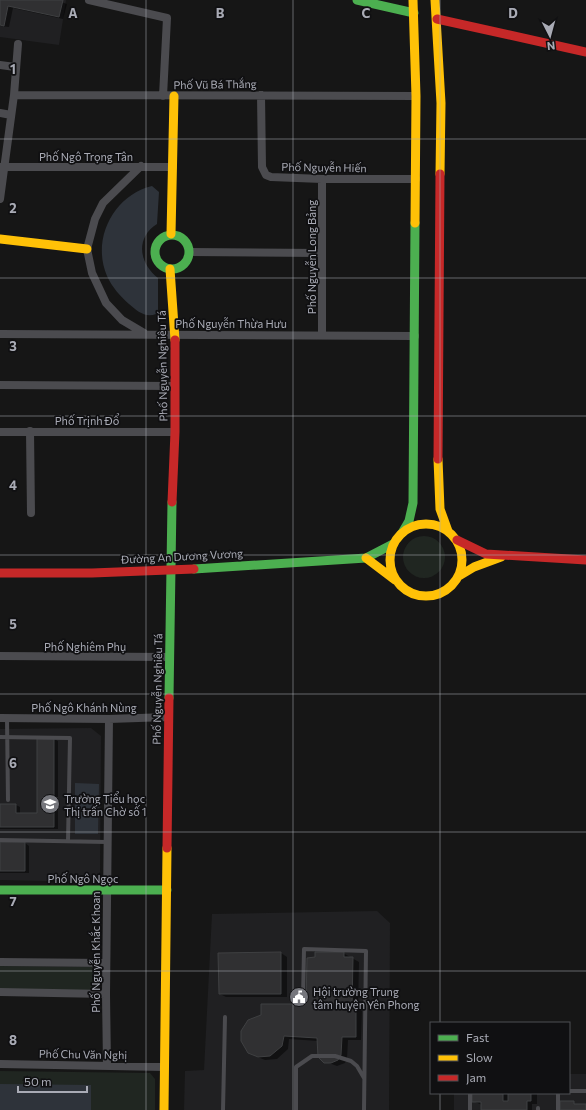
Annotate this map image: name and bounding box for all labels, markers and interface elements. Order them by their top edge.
text: A [68,5,78,21]
text: B [216,5,225,21]
text: C [362,5,371,21]
text: D [508,5,518,21]
north arrow [530,16,570,56]
text: N [546,40,556,53]
text: 1 [10,61,16,77]
street label: Phố Vũ Bá Thắng [173,76,257,91]
street label: Phố Ngô Trọng Tân [39,150,133,163]
street label: Phố Nguyễn Hiến [281,159,367,174]
text: 2 [9,200,17,216]
street label: Phố Nguyễn Long Bảng [304,200,318,314]
street label: Phố Nguyễn Nghiêu Tá [154,310,169,422]
street label: Phố Nguyễn Thừa Hưu [175,316,287,330]
text: 3 [9,338,17,354]
street label: Phố Trịnh Đổ [55,413,120,427]
text: 4 [9,477,17,493]
street label: Đường An Dương Vương [120,546,243,566]
text: 5 [9,616,17,632]
street label: Phố Nguyễn Nghiêu Tá [149,633,164,745]
street label: Phố Nghiêm Phụ [44,640,126,653]
street label: Phố Ngô Khánh Nùng [31,701,137,714]
text: 6 [9,755,17,771]
place label: Trường Tiểu học Thị trấn Chờ số 1 [64,791,147,818]
school or university icon: Trường Tiểu học Thị trấn Chờ số 1 [39,793,61,815]
street label: Phố Ngô Ngọc [48,872,118,885]
street label: Phố Nguyễn Khắc Khoan [88,891,102,1013]
text: 7 [9,893,17,909]
place label: Hội trường Trung tâm huyện Yên Phong [313,985,420,1011]
public building icon: Hội trường Trung tâm huyện Yên Phong [288,986,310,1008]
legend [430,1022,570,1094]
text: Fast [466,1030,489,1044]
text: 8 [9,1032,17,1048]
street label: Phố Chu Văn Nghị [39,1047,127,1061]
text: Slow [466,1050,493,1064]
scale bar [18,1068,87,1094]
text: Jam [466,1070,486,1085]
text: 50 m [24,1074,52,1088]

